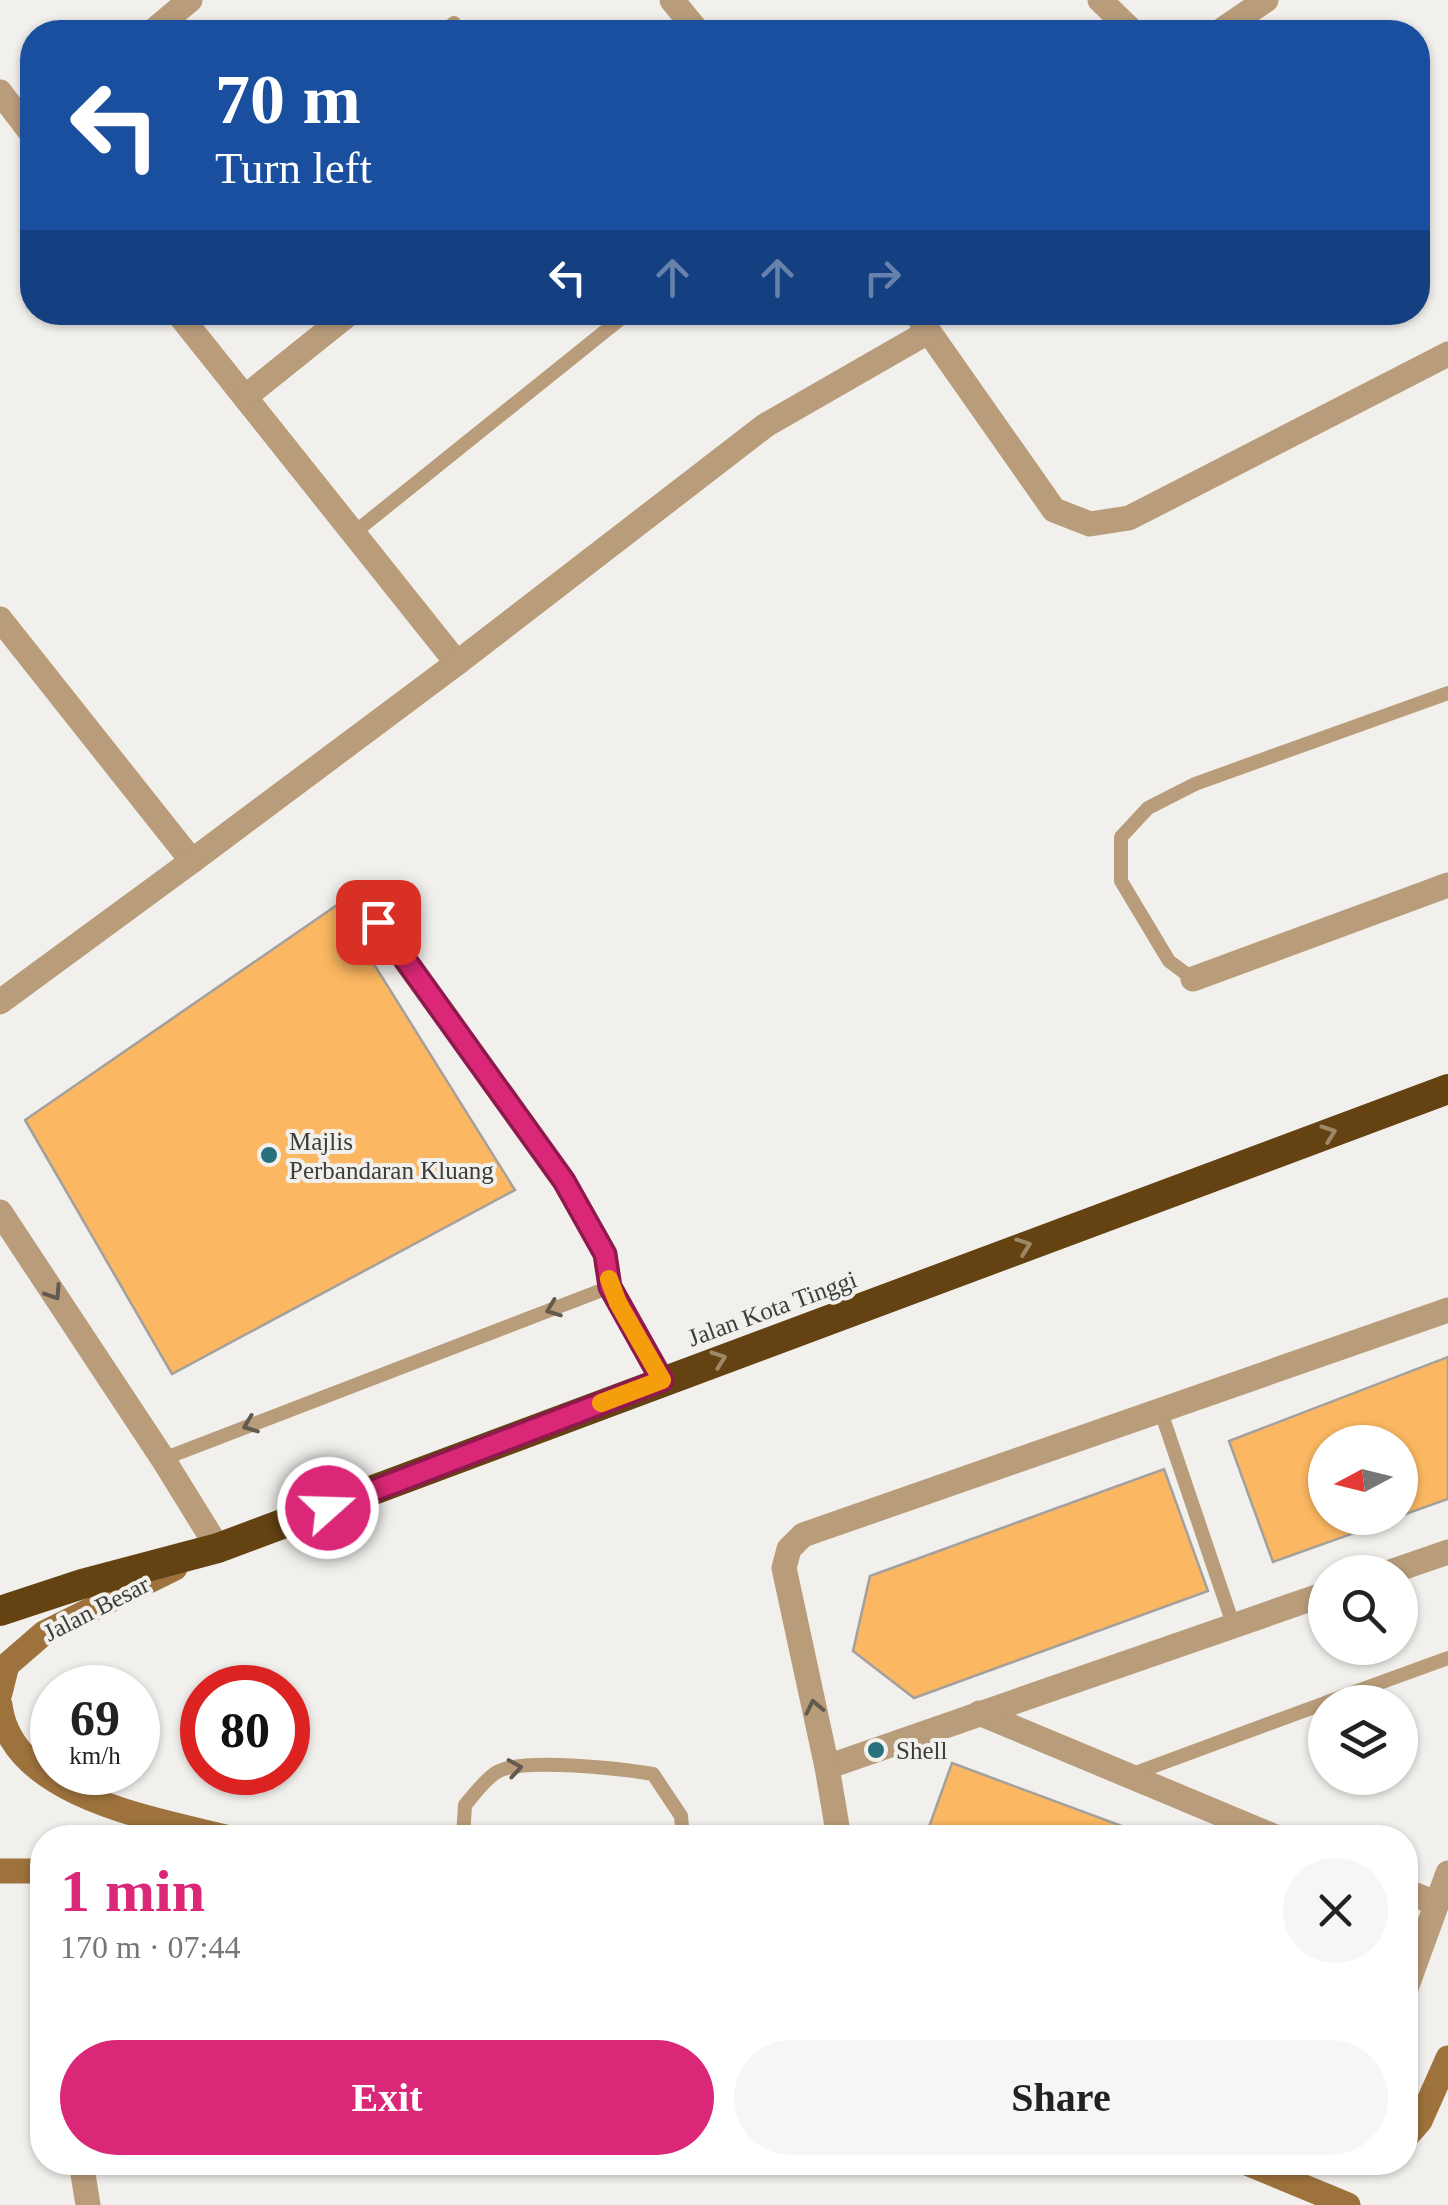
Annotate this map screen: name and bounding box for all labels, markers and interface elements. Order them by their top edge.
icon: left [50,60,180,190]
text: 70 m [215,61,361,138]
text: Turn left [215,143,372,193]
icon: left [540,250,595,305]
icon: ahead [645,250,700,305]
icon: ahead [750,250,805,305]
icon: right [855,250,910,305]
pin [336,880,421,965]
icon: arrive [351,895,406,950]
one-way arrow [1319,1124,1336,1145]
place label: Majlis Perbandaran Kluang [289,1128,494,1184]
marker: Majlis Perbandaran Kluang [258,1144,280,1166]
one-way arrow [1014,1238,1032,1258]
street label: Jalan Kota Tinggi [684,1265,860,1352]
one-way arrow [41,1283,60,1301]
one-way arrow [545,1297,563,1317]
one-way arrow [710,1350,727,1371]
one-way arrow [242,1414,259,1434]
north arrow [1308,1425,1418,1535]
map controls [1308,1425,1418,1795]
position arrow [276,1456,380,1560]
button: search [1308,1555,1418,1665]
street label: Jalan Besar [39,1570,154,1646]
speed limit sign: 80 [180,1665,310,1795]
button: layers [1308,1685,1418,1795]
text: 69 [70,1690,120,1746]
one-way arrow [805,1699,826,1716]
place label: Shell [896,1737,947,1764]
marker: Shell [865,1739,887,1761]
text: km/h [69,1742,121,1769]
one-way arrow [507,1759,523,1780]
text: 1 min [60,1858,205,1924]
button: close [1283,1858,1388,1963]
text: 170 m · 07:44 [60,1929,240,1965]
button: Exit [60,2040,714,2155]
button: Share [734,2040,1388,2155]

